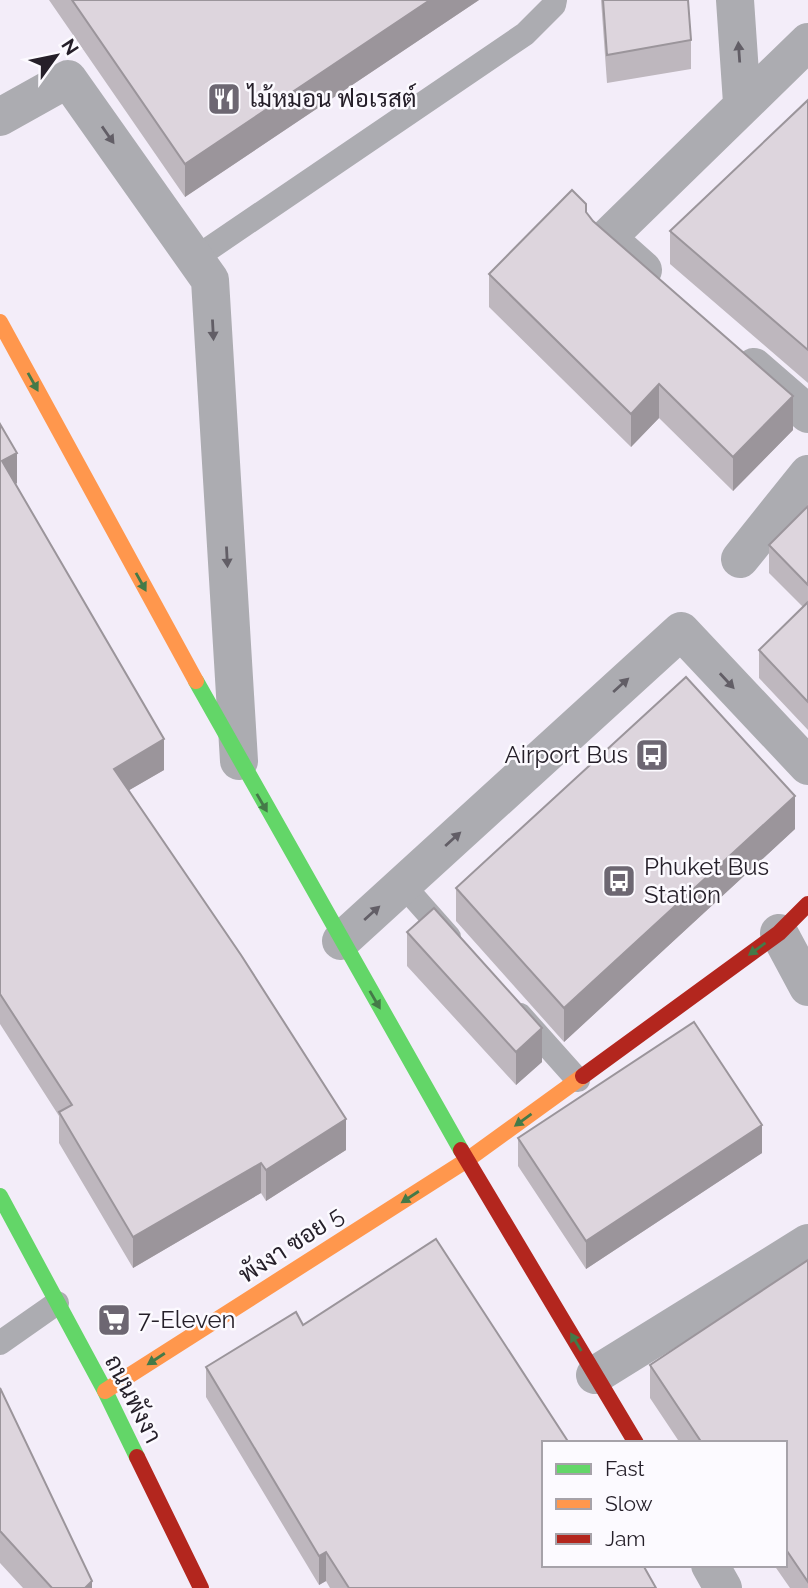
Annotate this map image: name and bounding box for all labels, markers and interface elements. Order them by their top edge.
north arrow [21,21,91,91]
text: N [57,35,83,59]
one-way arrow [733,40,744,62]
restaurant icon: ไม้หมอน ฟอเรสต์ [205,80,243,118]
place label: ไม้หมอน ฟอเรสต์ [246,83,417,113]
one-way arrow [101,126,115,144]
one-way arrow [208,319,219,341]
one-way arrow [27,372,38,392]
one-way arrow [221,546,232,568]
one-way arrow [135,572,147,592]
one-way arrow [719,672,735,689]
one-way arrow [612,678,629,694]
bus stop icon: Airport Bus [633,736,671,774]
place label: Airport Bus [505,740,628,769]
one-way arrow [256,793,269,812]
one-way arrow [444,831,462,847]
place label: Phuket Bus Station [644,852,769,909]
bus stop icon: Phuket Bus Station [600,862,638,900]
one-way arrow [363,905,381,921]
one-way arrow [748,942,766,956]
one-way arrow [369,991,381,1010]
one-way arrow [514,1113,532,1127]
one-way arrow [400,1191,419,1204]
street label: พังงา ซอย 5 [233,1200,348,1289]
supermarket icon: 7-Eleven [95,1301,133,1339]
place label: 7-Eleven [138,1305,236,1334]
one-way arrow [569,1333,582,1352]
street label: ถนนพังงา [99,1350,168,1448]
one-way arrow [146,1352,166,1365]
legend [542,1441,787,1567]
text: Fast [605,1456,645,1481]
text: Slow [605,1491,653,1516]
text: Jam [605,1526,646,1551]

